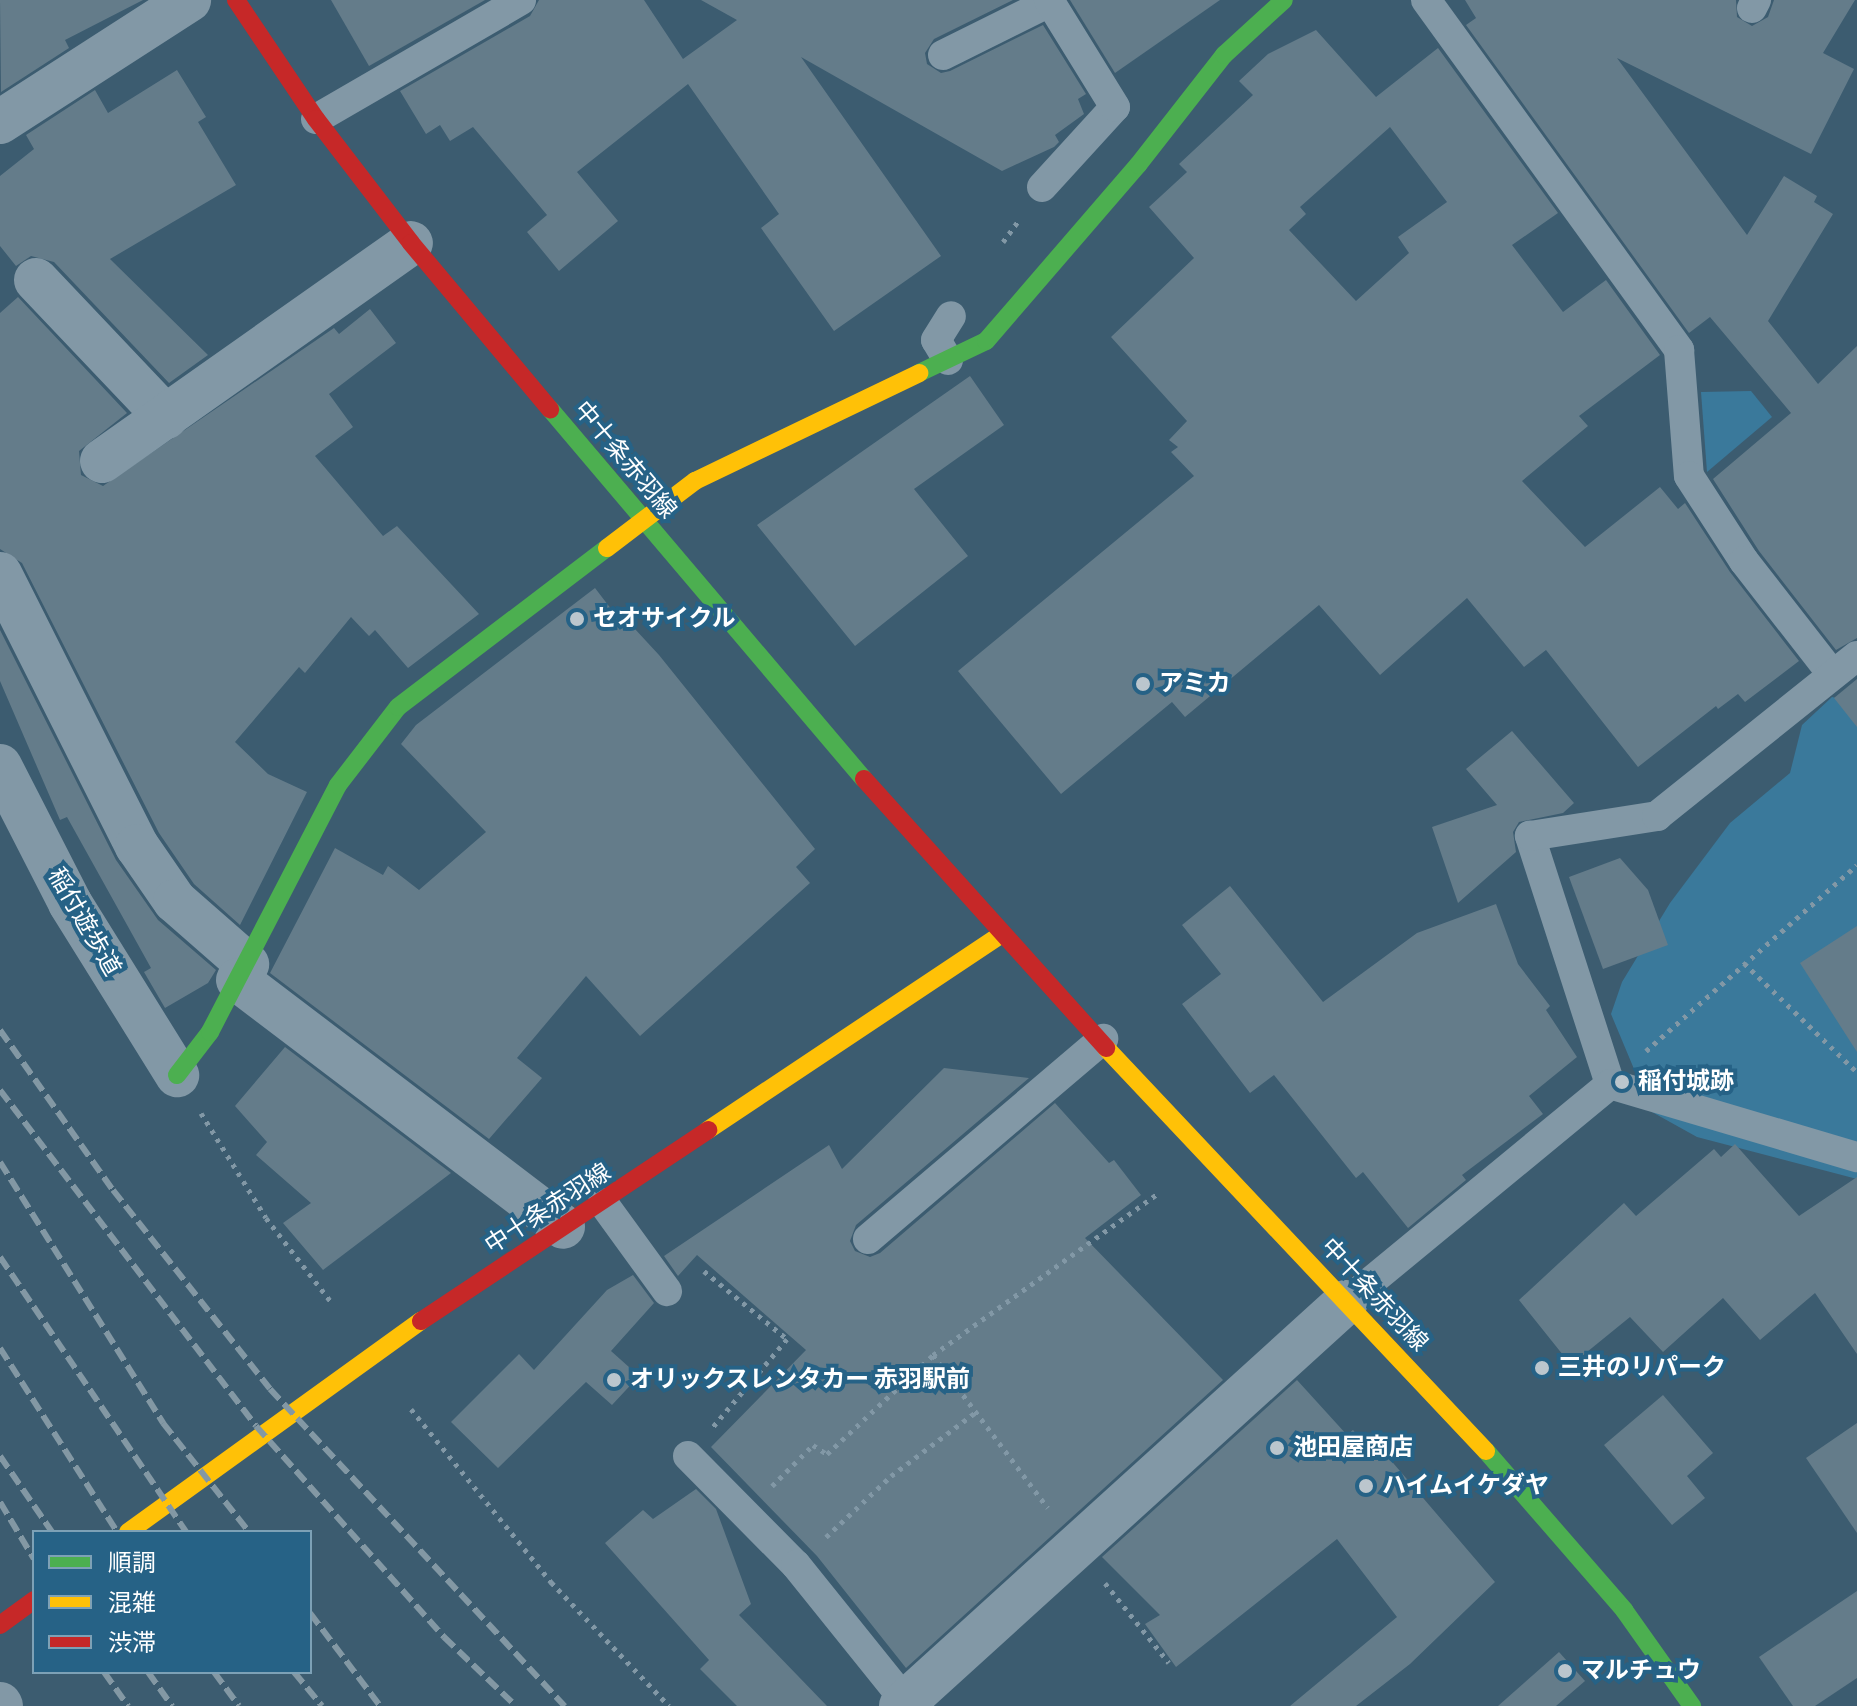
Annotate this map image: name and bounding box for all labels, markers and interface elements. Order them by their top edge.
street label: 中十条赤羽線 [568,396,682,524]
place label: セオサイクル [593,605,737,633]
marker: セオサイクル [568,610,586,628]
place label: アミカ [1159,670,1231,698]
marker: アミカ [1134,675,1152,693]
street label: 稲付遊歩道 [42,863,126,981]
place label: 稲付城跡 [1638,1068,1734,1096]
marker: 稲付城跡 [1613,1073,1631,1091]
street label: 中十条赤羽線 [480,1158,616,1260]
street label: 中十条赤羽線 [1314,1233,1434,1357]
place label: 三井のリパーク [1558,1354,1726,1382]
marker: 三井のリパーク [1533,1359,1551,1377]
place label: オリックスレンタカー 赤羽駅前 [630,1366,971,1394]
marker: オリックスレンタカー 赤羽駅前 [605,1371,623,1389]
place label: 池田屋商店 [1293,1434,1413,1462]
marker: 池田屋商店 [1268,1439,1286,1457]
place label: ハイムイケダヤ [1382,1472,1550,1500]
marker: ハイムイケダヤ [1357,1477,1375,1495]
legend [32,1530,312,1674]
text: 順調 [108,1546,156,1581]
text: 混雑 [108,1586,156,1621]
text: 渋滞 [108,1626,156,1661]
place label: マルチュウ [1581,1657,1701,1685]
marker: マルチュウ [1556,1662,1574,1680]

